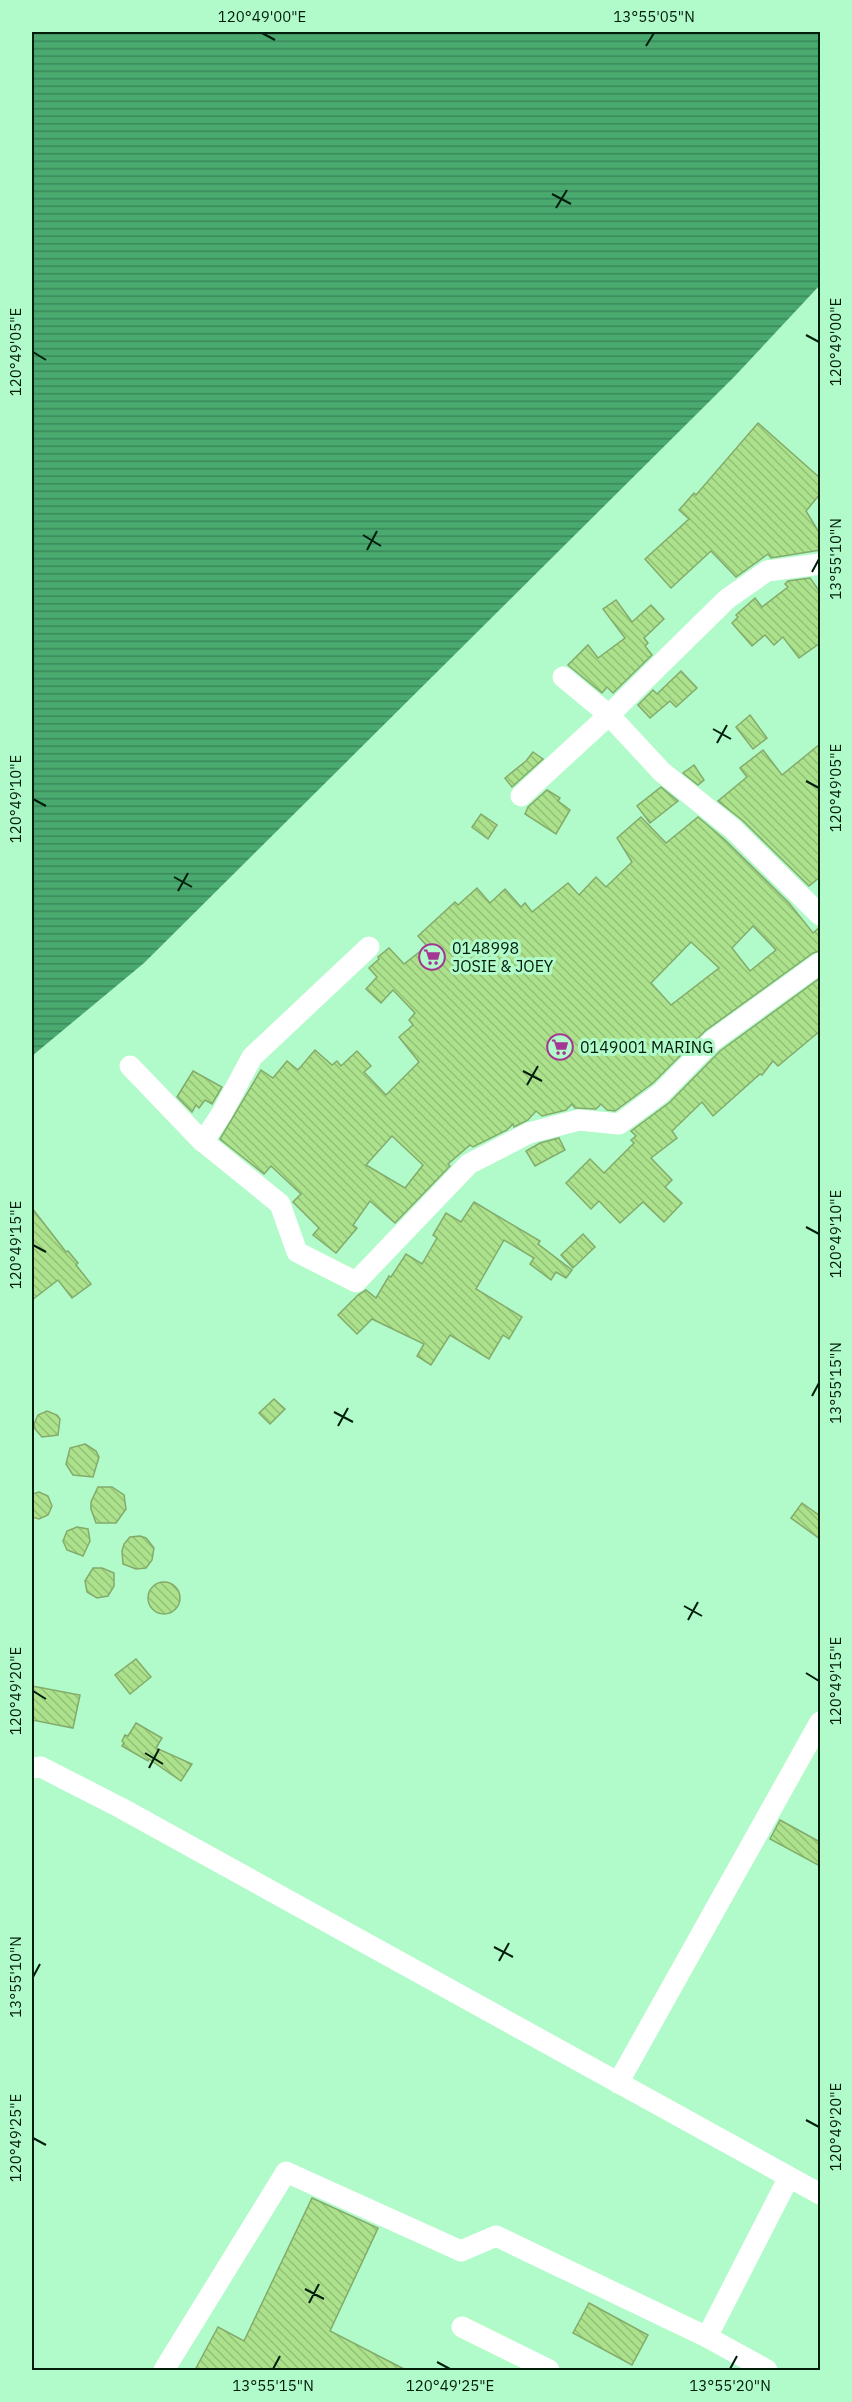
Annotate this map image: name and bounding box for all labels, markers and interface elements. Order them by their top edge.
text: 120°49'00"E [218,7,306,26]
text: 13°55'05"N [613,7,695,26]
text: 120°49'00"E [826,298,845,386]
text: 120°49'05"E [6,308,25,396]
text: 13°55'10"N [826,518,845,600]
text: 120°49'05"E [826,744,845,832]
text: 120°49'10"E [6,755,25,843]
place label: 0148998 JOSIE & JOEY [452,938,554,976]
supermarket icon: 0148998 JOSIE & JOEY [417,942,447,972]
supermarket icon: 0149001 MARING [545,1032,575,1062]
place label: 0149001 MARING [580,1037,713,1057]
text: 120°49'10"E [826,1190,845,1278]
text: 120°49'15"E [6,1201,25,1289]
text: 13°55'15"N [826,1342,845,1424]
text: 120°49'15"E [826,1637,845,1725]
text: 120°49'20"E [6,1647,25,1735]
text: 13°55'10"N [6,1936,25,2018]
text: 120°49'20"E [826,2083,845,2171]
text: 120°49'25"E [6,2094,25,2182]
text: 13°55'15"N [232,2376,314,2395]
text: 120°49'25"E [406,2376,494,2395]
text: 13°55'20"N [689,2376,771,2395]

